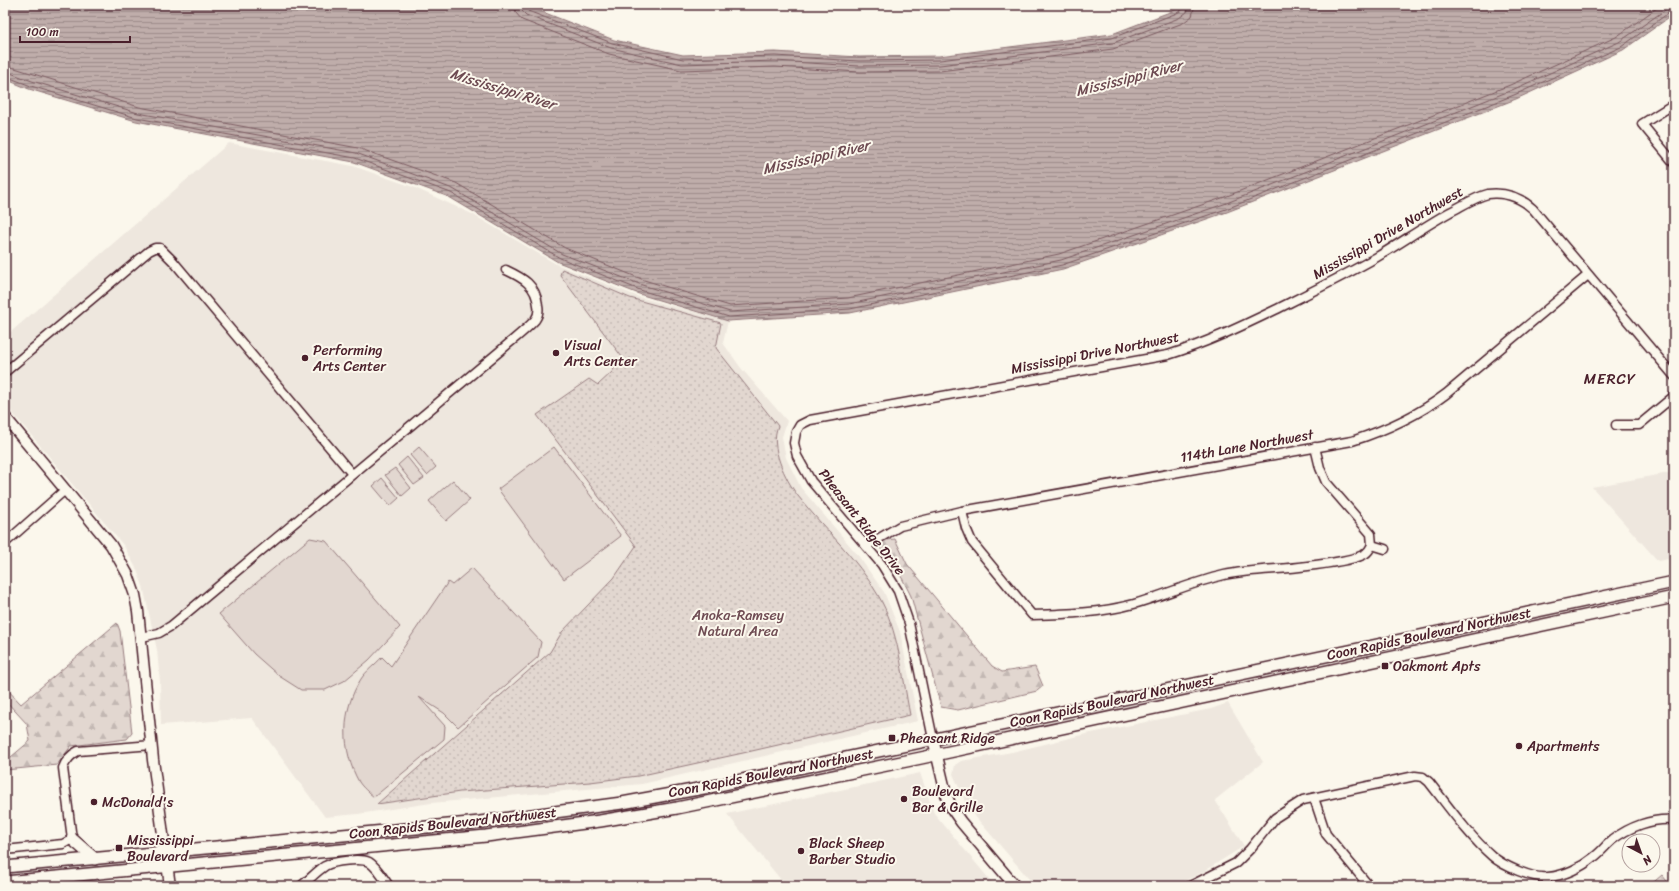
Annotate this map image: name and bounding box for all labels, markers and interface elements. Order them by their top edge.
scale bar [20,18,130,44]
text: 100 m [26,21,59,43]
water label: Mississippi River [1073,52,1188,104]
water label: Mississippi River [447,61,562,118]
water label: Mississippi River [760,131,875,182]
street label: Mississippi Drive Northwest [1308,179,1468,287]
street label: Mississippi Drive Northwest [1009,324,1181,382]
place label: Visual Arts Center [563,333,638,374]
place label: Performing Arts Center [312,338,387,379]
marker: Visual Arts Center [551,348,561,358]
marker: Performing Arts Center [300,353,310,363]
district label: MERCY [1584,366,1637,392]
street label: 114th Lane Northwest [1178,422,1317,470]
street label: Pheasant Ridge Drive [812,463,912,581]
street label: Coon Rapids Boulevard Northwest [1324,600,1534,668]
park label: Anoka-Ramsey Natural Area [691,603,785,644]
place label: Oakmont Apts [1393,654,1481,679]
marker: Oakmont Apts [1380,661,1390,671]
street label: Coon Rapids Boulevard Northwest [1007,667,1217,735]
place label: Pheasant Ridge [900,726,995,751]
marker: Pheasant Ridge [887,733,897,743]
place label: Apartments [1526,734,1600,759]
street label: Coon Rapids Boulevard Northwest [666,741,876,805]
marker: Apartments [1514,741,1524,751]
place label: Boulevard Bar & Grille [912,779,983,820]
place label: McDonald's [102,790,174,815]
marker: Boulevard Bar & Grille [899,794,909,804]
marker: McDonald's [89,797,99,807]
street label: Coon Rapids Boulevard Northwest [348,800,558,846]
place label: Mississippi Boulevard [127,828,195,869]
place label: Black Sheep Barber Studio [809,831,895,872]
north arrow [1621,833,1661,873]
marker: Mississippi Boulevard [114,843,124,853]
marker: Black Sheep Barber Studio [796,846,806,856]
text: N [1638,850,1657,870]

